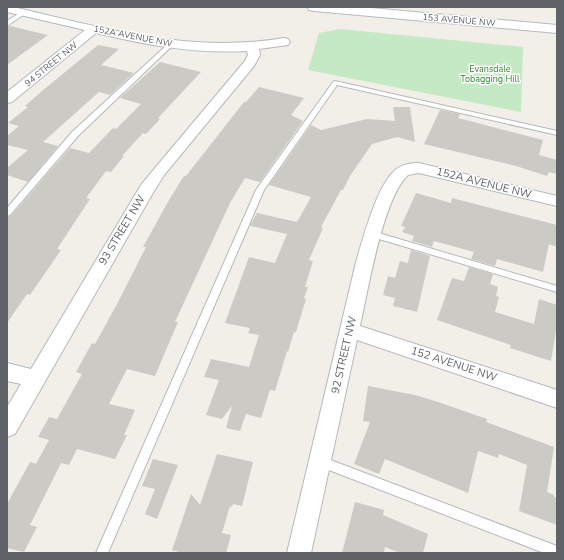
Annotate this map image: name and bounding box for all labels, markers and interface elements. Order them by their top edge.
street label: 153 AVENUE NW [422,11,496,29]
street label: 152A AVENUE NW [93,22,173,50]
street label: 94 STREET NW [22,39,80,89]
park label: Evansdale Tobagging Hill [460,63,520,85]
street label: 152A AVENUE NW [435,164,533,202]
street label: 93 STREET NW [95,192,149,268]
street label: 92 STREET NW [328,315,360,395]
street label: 152 AVENUE NW [409,343,499,385]

